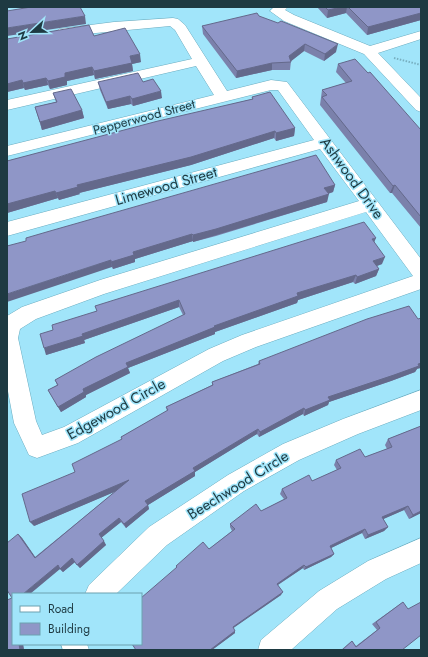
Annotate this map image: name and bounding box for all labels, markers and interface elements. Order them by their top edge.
north arrow [12,12,52,52]
text: N [14,29,32,43]
street label: Pepperwood Street [91,94,198,140]
street label: Ashwood Drive [315,132,389,224]
street label: Limewood Street [112,161,220,211]
street label: Edgewood Circle [63,373,170,445]
street label: Beechwood Circle [183,445,293,525]
legend [12,593,142,645]
text: Road [48,600,74,618]
text: Building [48,620,90,638]

